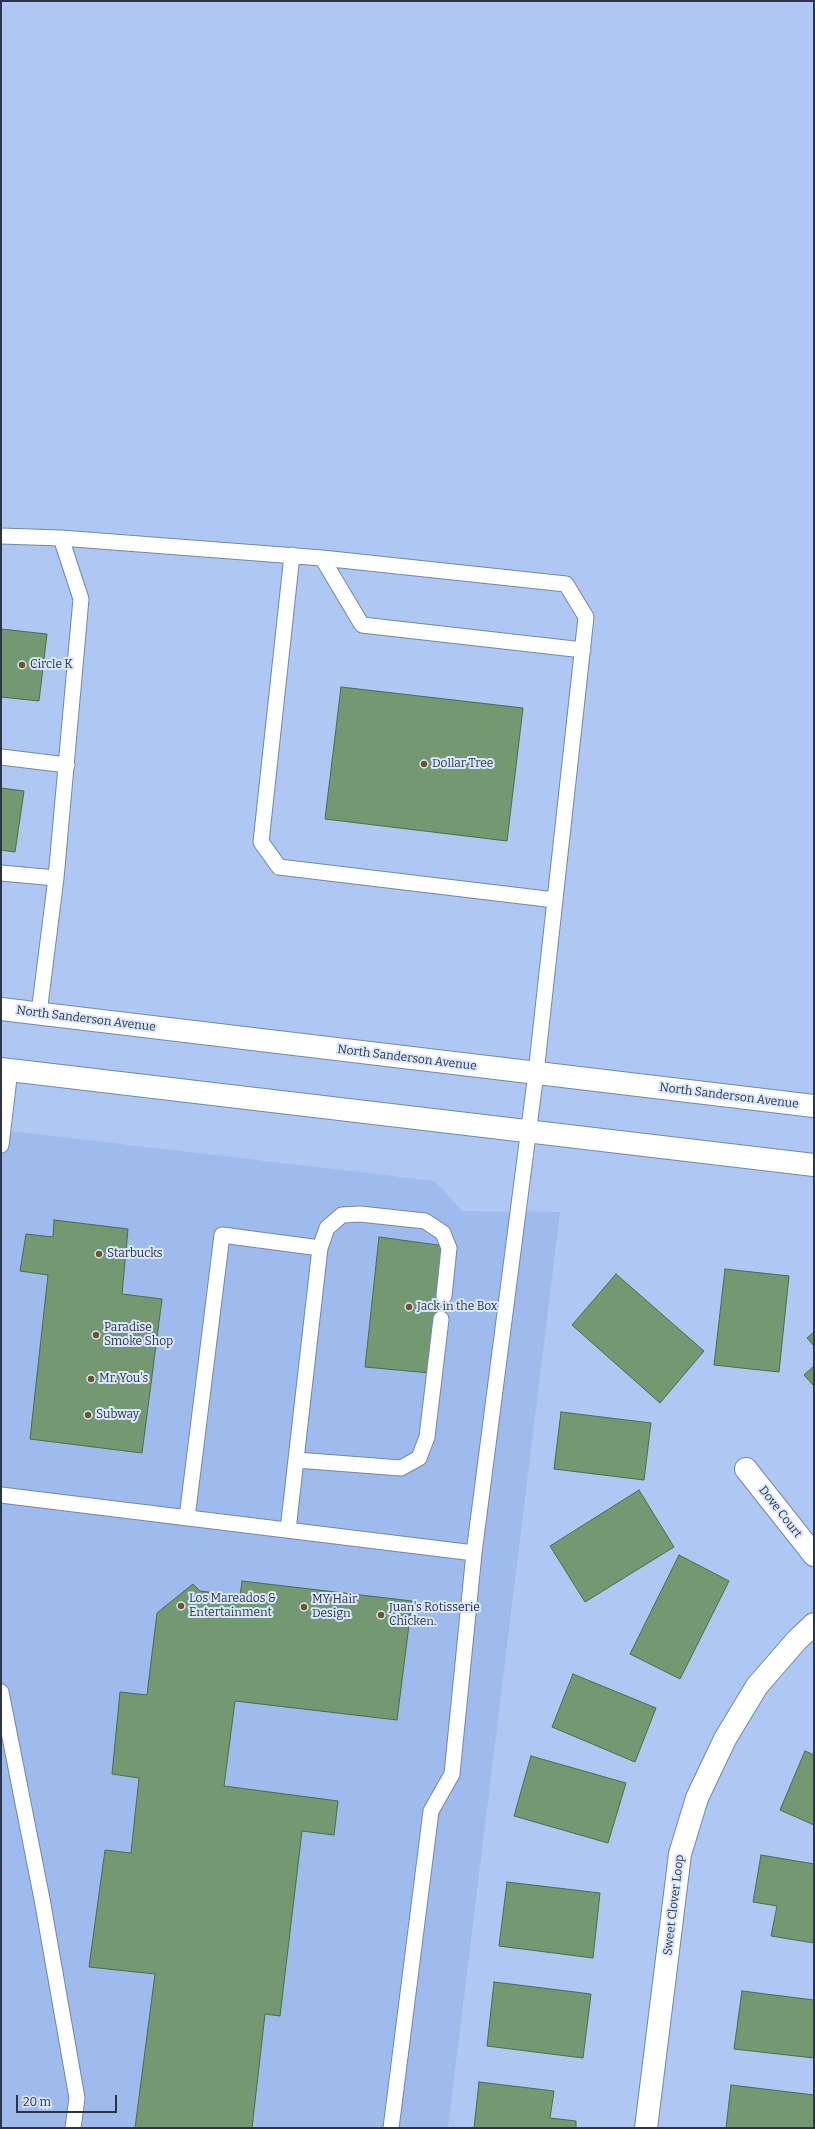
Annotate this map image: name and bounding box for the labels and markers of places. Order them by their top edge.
place label: Circle K [30,658,73,672]
marker: Circle K [17,660,27,670]
place label: Dollar Tree [432,757,493,771]
marker: Dollar Tree [419,759,429,769]
place label: Starbucks [107,1247,162,1261]
marker: Starbucks [94,1249,104,1259]
place label: Jack in the Box [417,1300,497,1314]
marker: Jack in the Box [404,1302,414,1312]
place label: Paradise Smoke Shop [104,1321,173,1349]
marker: Paradise Smoke Shop [91,1330,101,1340]
place label: Mr. You's [99,1372,148,1386]
marker: Mr. You's [86,1374,96,1384]
place label: Subway [96,1408,139,1422]
marker: Subway [83,1410,93,1420]
place label: Los Mareados & Entertainment [189,1592,276,1620]
place label: MY Hair Design [312,1593,357,1621]
marker: Los Mareados & Entertainment [176,1601,186,1611]
place label: Juan's Rotisserie Chicken. [389,1601,480,1629]
marker: MY Hair Design [299,1602,309,1612]
marker: Juan's Rotisserie Chicken. [376,1610,386,1620]

